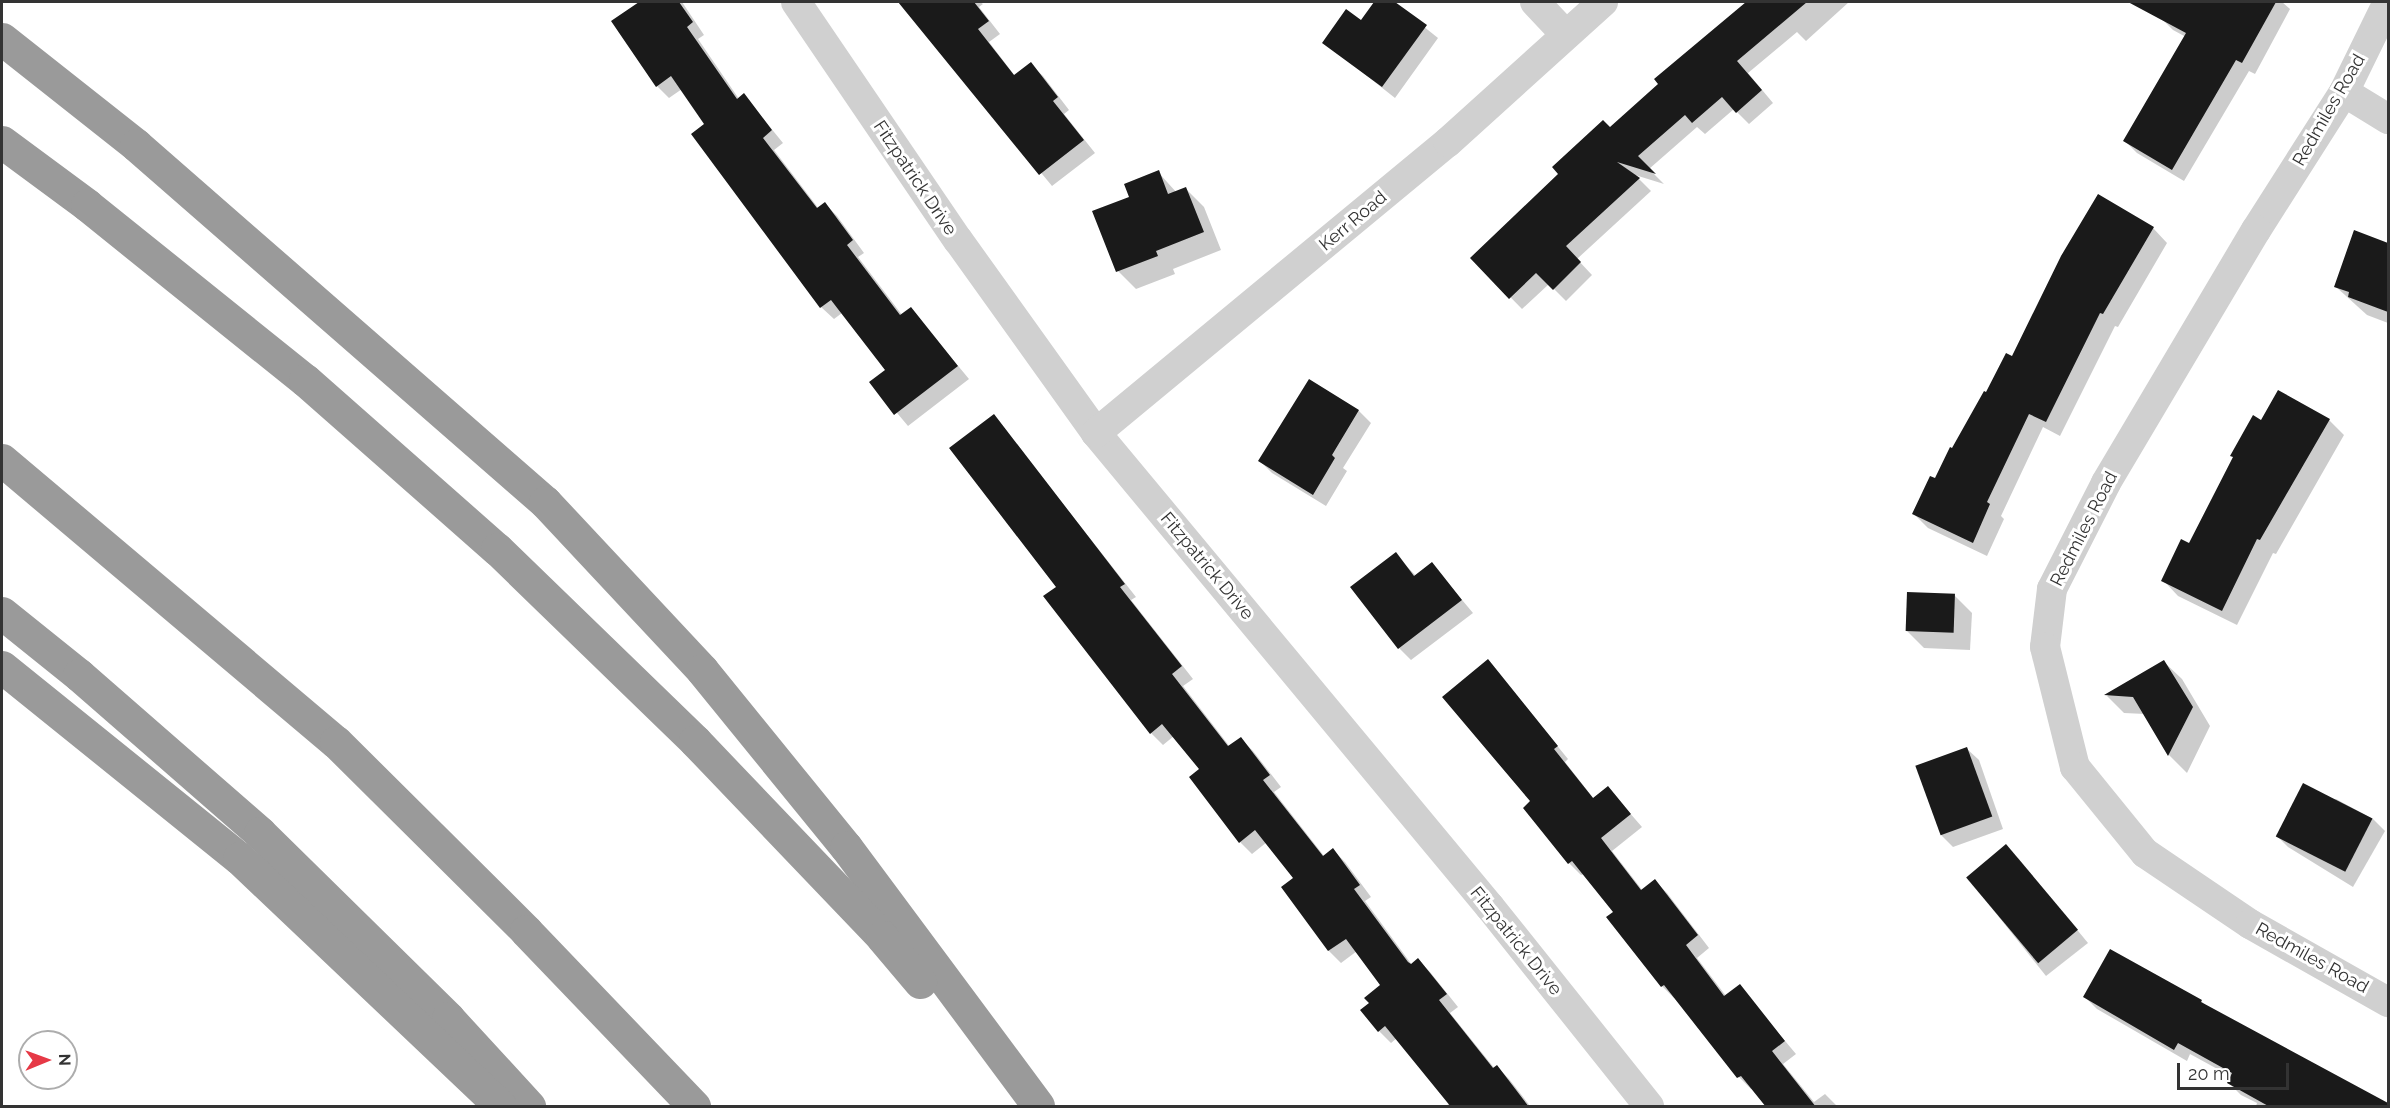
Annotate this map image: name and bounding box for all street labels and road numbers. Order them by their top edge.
street label: Redmiles Road [2288,50,2370,170]
street label: Fitzpatrick Drive [869,117,961,239]
street label: Kerr Road [1315,186,1391,256]
street label: Redmiles Road [2046,468,2122,590]
street label: Fitzpatrick Drive [1156,508,1258,624]
street label: Fitzpatrick Drive [1466,882,1566,1000]
street label: Redmiles Road [2252,918,2372,998]

